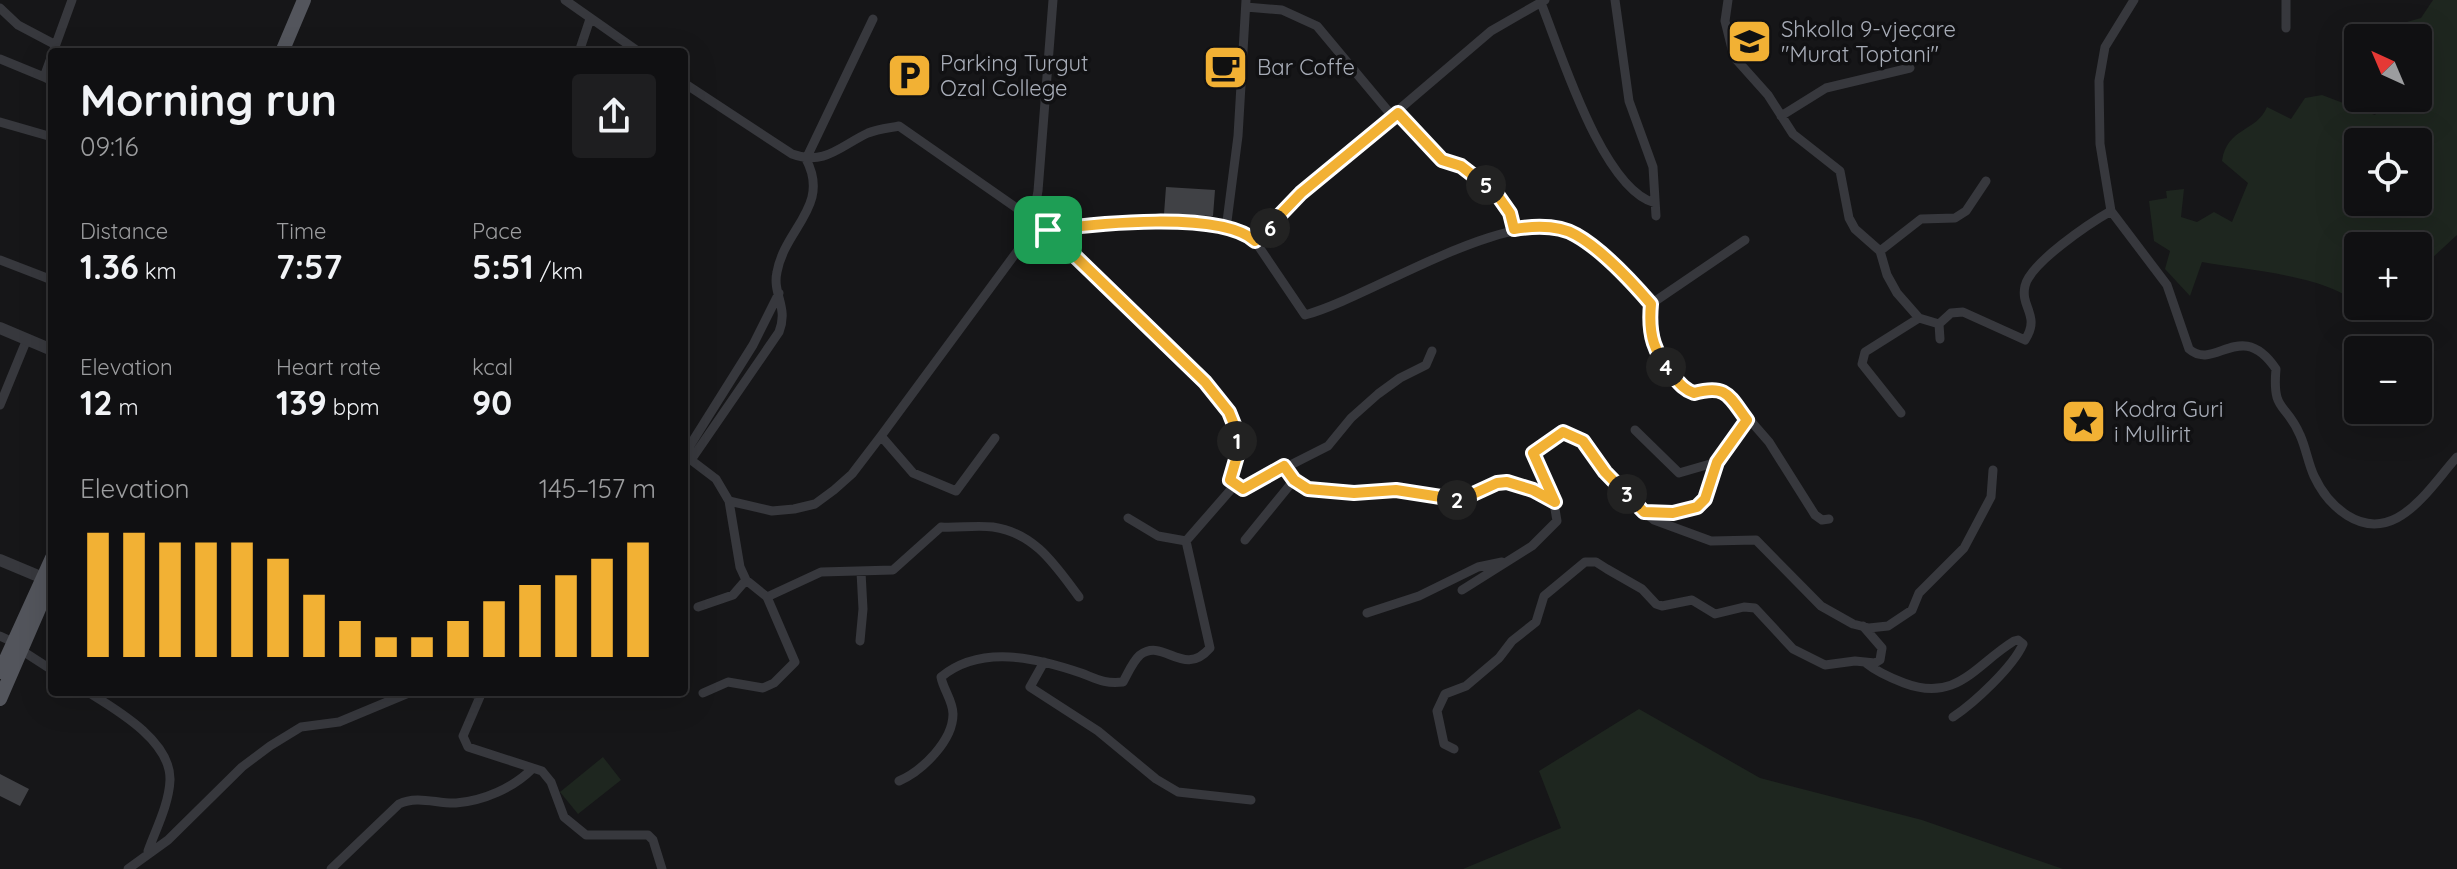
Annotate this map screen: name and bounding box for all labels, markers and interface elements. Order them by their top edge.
place label: Shkolla 9-vjeçare "Murat Toptani" [1781,15,1956,68]
school or university icon: Shkolla 9-vjeçare "Murat Toptani" [1726,18,1774,66]
north arrow [2344,24,2432,112]
map controls [2344,24,2432,424]
cafe icon: Bar Coffe [1202,43,1250,91]
place label: Parking Turgut Ozal College [940,49,1089,102]
parking icon: Parking Turgut Ozal College [885,52,933,100]
place label: Bar Coffe [1257,53,1355,81]
text: Morning run [80,72,337,127]
button: share [572,74,656,158]
button: locate [2344,128,2432,216]
text: 09:16 [80,130,138,163]
pin: 5 [1466,165,1506,205]
text: 5 [1480,171,1492,199]
pin [1014,196,1082,264]
icon: arrive [1026,208,1070,252]
pin: 6 [1250,208,1290,248]
text: 6 [1264,214,1276,242]
text: Distance [80,217,168,245]
text: Time [276,217,327,245]
text: Pace [472,217,522,245]
button: + [2344,232,2432,320]
text: 1.36 [80,245,139,288]
text: 7:57 [276,245,342,288]
text: 5:51 [472,245,534,288]
text: km [139,257,177,285]
text: /km [534,257,583,285]
button: − [2344,336,2432,424]
pin: 4 [1646,347,1686,387]
text: Elevation [80,353,173,381]
text: Heart rate [276,353,381,381]
text: kcal [472,353,513,381]
text: 4 [1660,353,1672,381]
text: 12 [80,381,113,424]
text: 139 [276,381,327,424]
text: 90 [472,381,512,424]
text: m [113,393,139,421]
text: bpm [327,393,380,421]
place label: Kodra Guri i Mullirit [2114,395,2224,448]
place icon: Kodra Guri i Mullirit [2059,398,2107,446]
pin: 1 [1217,421,1257,461]
text: 1 [1233,427,1241,455]
text: Elevation [80,472,190,505]
text: 145–157 m [539,472,656,505]
pin: 3 [1607,474,1647,514]
pin: 2 [1437,480,1477,520]
text: 3 [1621,480,1633,508]
text: 2 [1451,486,1463,514]

